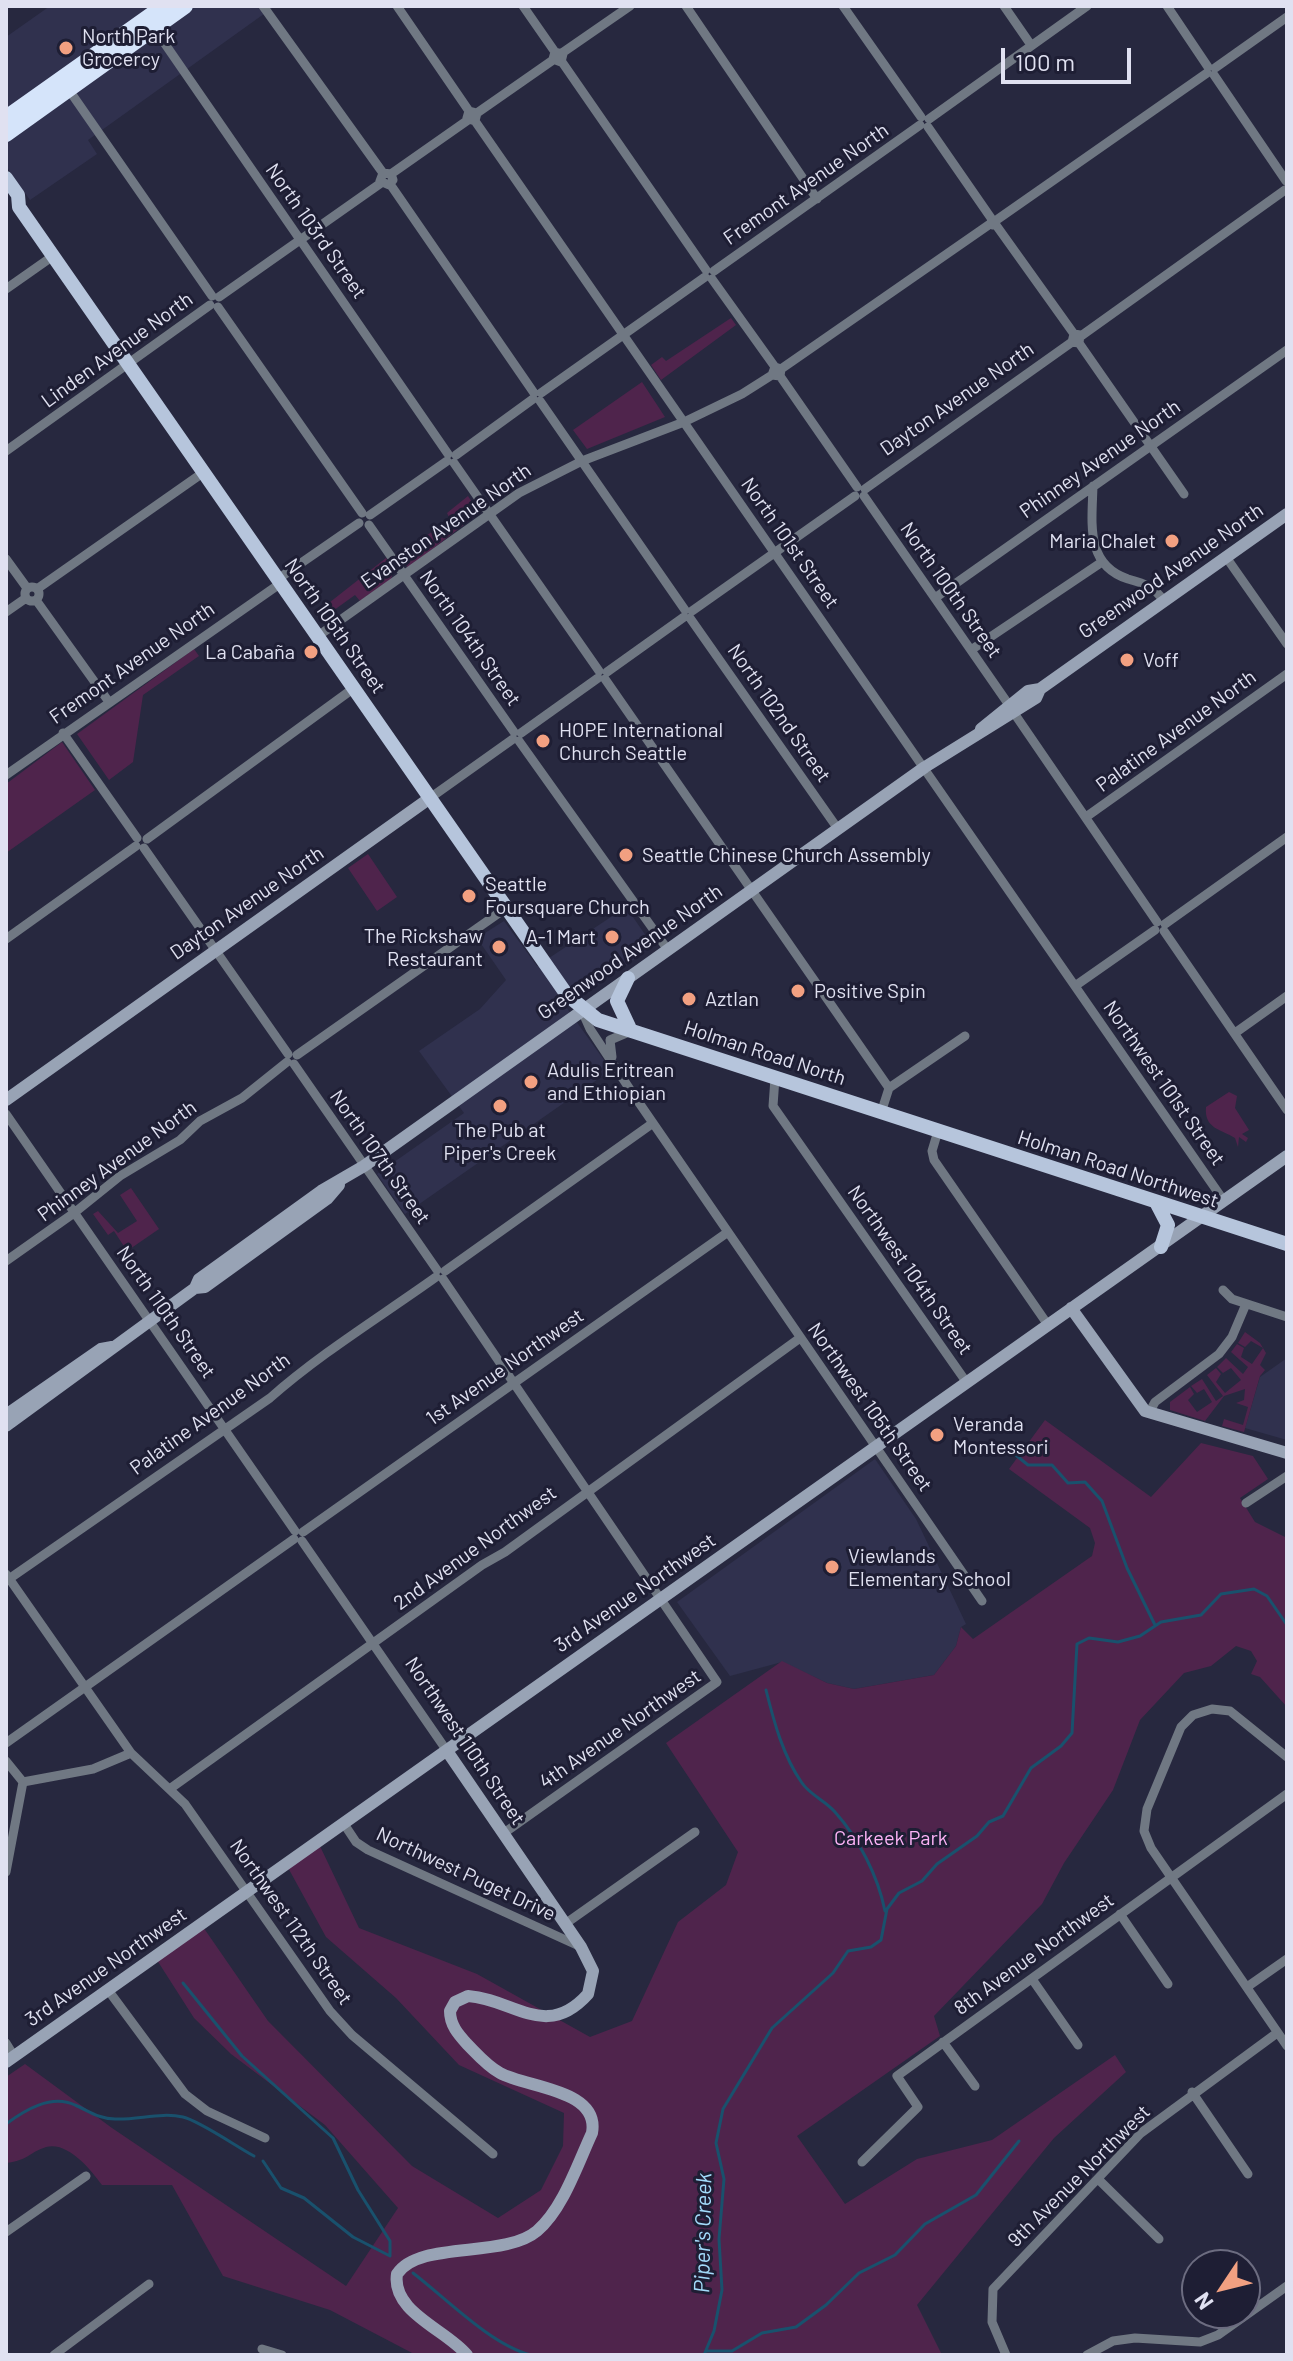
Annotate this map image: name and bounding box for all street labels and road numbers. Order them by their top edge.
street label: Fremont Avenue North [719,118,893,250]
street label: North 103rd Street [260,159,372,303]
street label: Linden Avenue North [37,287,197,413]
street label: Dayton Avenue North [876,337,1038,461]
street label: Phinney Avenue North [1015,395,1185,523]
street label: Evanston Avenue North [356,458,536,594]
street label: North 101st Street [736,473,844,613]
street label: Greenwood Avenue North [1074,498,1268,644]
street label: North 100th Street [895,517,1007,663]
street label: North 105th Street [279,554,391,698]
street label: North 104th Street [414,566,526,710]
street label: Fremont Avenue North [45,597,219,729]
street label: North 102nd Street [722,639,836,787]
street label: Palatine Avenue North [1091,665,1261,797]
street label: Dayton Avenue North [166,841,328,965]
street label: Greenwood Avenue North [533,879,727,1025]
street label: Northwest 101st Street [1098,996,1230,1170]
street label: Holman Road North [681,1016,849,1090]
street label: North 107th Street [325,1085,435,1229]
street label: Phinney Avenue North [33,1095,201,1227]
street label: Holman Road Northwest [1015,1125,1221,1213]
street label: Northwest 104th Street [842,1181,978,1359]
street label: North 110th Street [111,1241,221,1383]
street label: 1st Avenue Northwest [422,1304,588,1430]
street label: Northwest 105th Street [803,1318,937,1496]
street label: Palatine Avenue North [125,1348,295,1480]
street label: 2nd Avenue Northwest [389,1481,561,1615]
street label: 3rd Avenue Northwest [550,1528,720,1658]
street label: Northwest 110th Street [400,1652,530,1830]
street label: 4th Avenue Northwest [535,1664,705,1794]
street label: Northwest Puget Drive [373,1822,559,1926]
street label: Northwest 112th Street [225,1835,357,2009]
street label: 8th Avenue Northwest [950,1888,1118,2020]
street label: 3rd Avenue Northwest [21,1902,191,2032]
street label: 9th Avenue Northwest [1003,2100,1155,2252]

